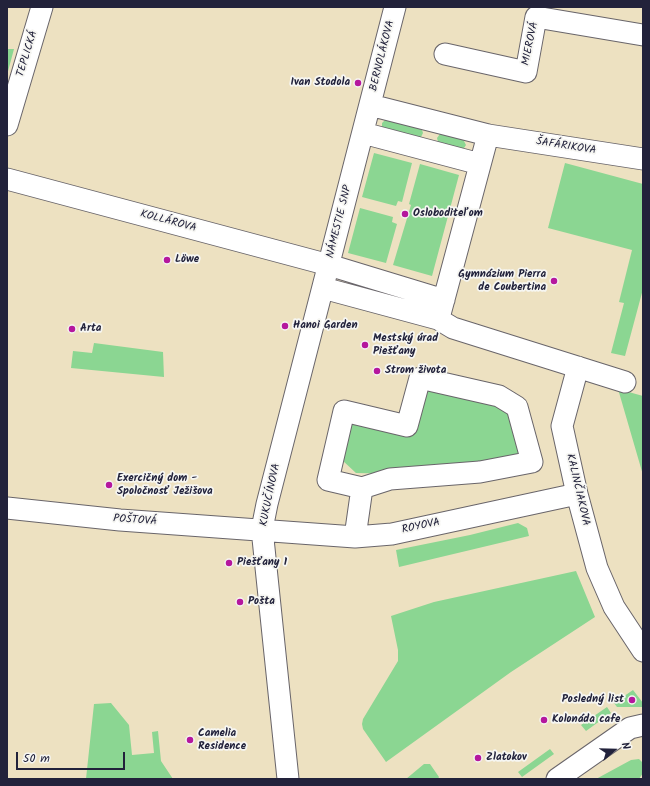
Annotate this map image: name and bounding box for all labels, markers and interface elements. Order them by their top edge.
street label: BERNOLÁKOVA [368,19,398,93]
street label: MIEROVÁ [520,21,542,67]
street label: TEPLICKÁ [15,29,41,79]
place label: Ivan Stodola [290,76,350,90]
marker: Ivan Stodola [353,78,363,88]
street label: ŠAFÁRIKOVA [535,136,597,158]
street label: NÁMESTIE SNP [325,184,355,260]
place label: Osloboditeľom [413,207,483,221]
street label: KOLLÁROVA [138,208,198,236]
marker: Osloboditeľom [400,209,410,219]
place label: Löwe [175,253,199,267]
marker: Löwe [162,255,172,265]
place label: Gymnázium Pierra de Coubertina [458,268,546,294]
marker: Gymnázium Pierra de Coubertina [549,276,559,286]
place label: Hanoi Garden [293,319,358,333]
marker: Hanoi Garden [280,321,290,331]
place label: Arta [80,322,101,336]
marker: Arta [67,324,77,334]
place label: Mestský úrad Piešťany [373,332,438,358]
marker: Mestský úrad Piešťany [360,340,370,350]
place label: Strom života [385,364,446,378]
marker: Strom života [372,366,382,376]
street label: KALINČIAKOVA [562,453,592,527]
street label: KUKUČÍNOVA [258,462,284,528]
place label: Exercičný dom - Spoločnosť Ježišova [117,472,213,498]
marker: Exercičný dom - Spoločnosť Ježišova [104,480,114,490]
street label: POŠTOVÁ [113,513,157,529]
street label: ROYOVA [401,517,441,537]
place label: Piešťany 1 [237,556,287,570]
marker: Piešťany 1 [224,558,234,568]
place label: Pošta [248,595,275,609]
marker: Pošta [235,597,245,607]
place label: Posledný list [562,693,624,707]
marker: Posledný list [627,695,637,705]
place label: Kolonáda cafe [552,713,620,727]
marker: Kolonáda cafe [539,715,549,725]
place label: Camelia Residence [198,727,246,753]
north arrow [594,730,634,770]
marker: Camelia Residence [185,735,195,745]
text: N [616,740,635,752]
scale bar [18,744,127,770]
text: 50 m [23,749,50,768]
place label: Zlatokov [486,751,527,765]
marker: Zlatokov [473,753,483,763]

